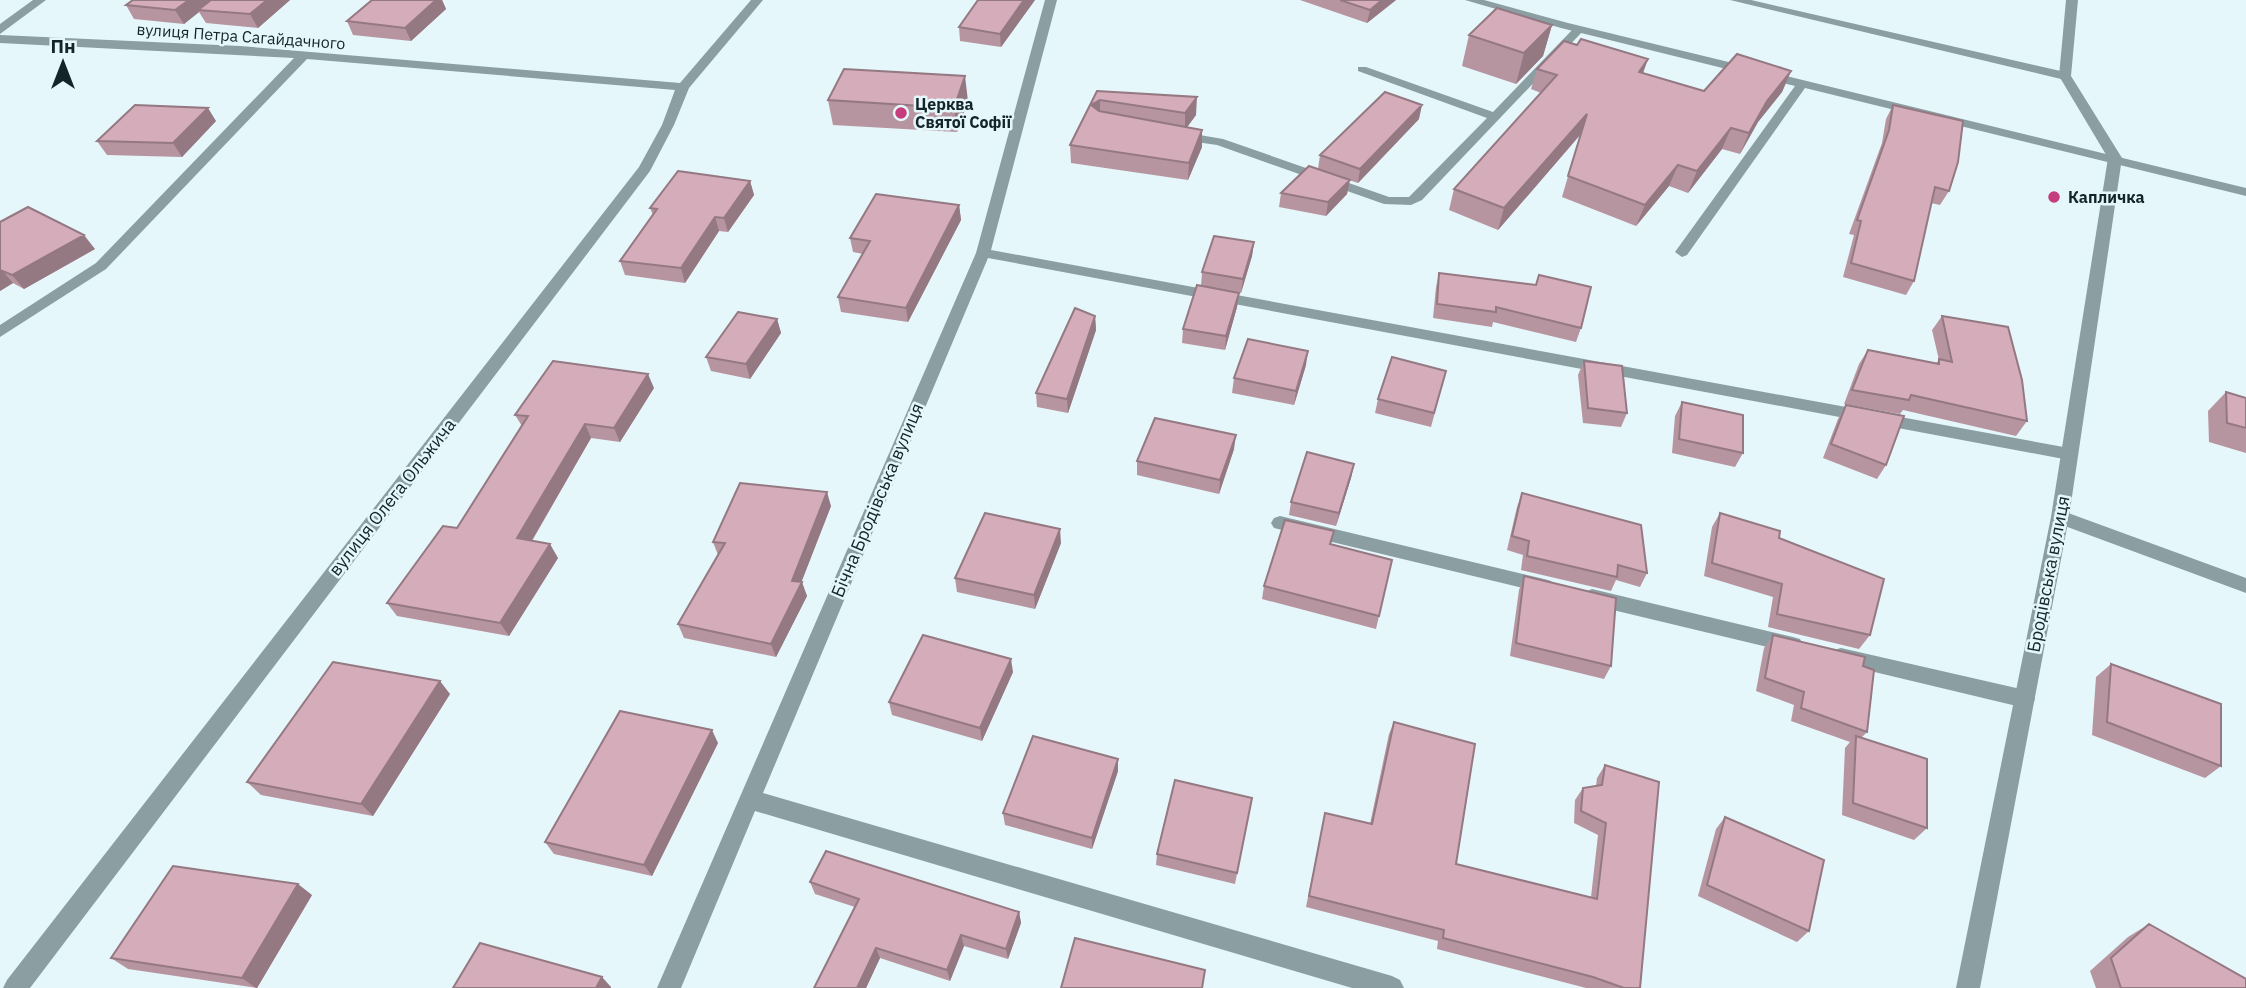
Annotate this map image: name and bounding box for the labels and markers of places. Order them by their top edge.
place label: Церква Святої Софії [915,94,1012,132]
marker: Церква Святої Софії [893,105,909,121]
place label: Капличка [2068,187,2145,207]
marker: Капличка [2046,189,2062,205]

